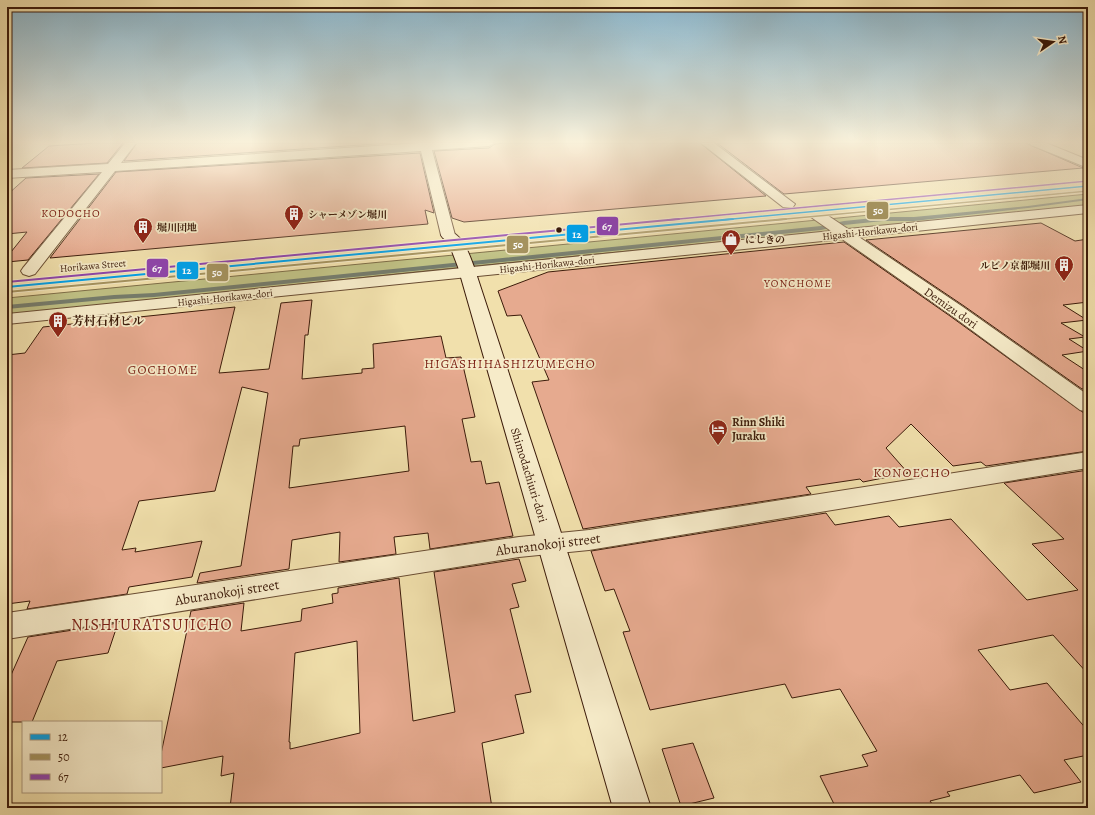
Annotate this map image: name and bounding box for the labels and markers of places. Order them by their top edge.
building icon: シャーメゾン堀川 [283,203,305,231]
place label: シャーメゾン堀川 [308,208,387,221]
building icon: 堀川団地 [132,216,154,244]
place label: 堀川団地 [156,221,197,234]
unlabelled marker [554,225,564,235]
shop icon: にしきの [720,228,742,256]
place label: にしきの [745,233,785,246]
building icon: ルビノ京都堀川 [1053,254,1075,282]
place label: ルビノ京都堀川 [980,259,1050,272]
building icon: 芳村石材ビル [47,310,69,338]
place label: 芳村石材ビル [72,313,144,329]
place label: Rinn Shiki Juraku [732,414,785,444]
hotel icon: Rinn Shiki Juraku [707,418,729,446]

